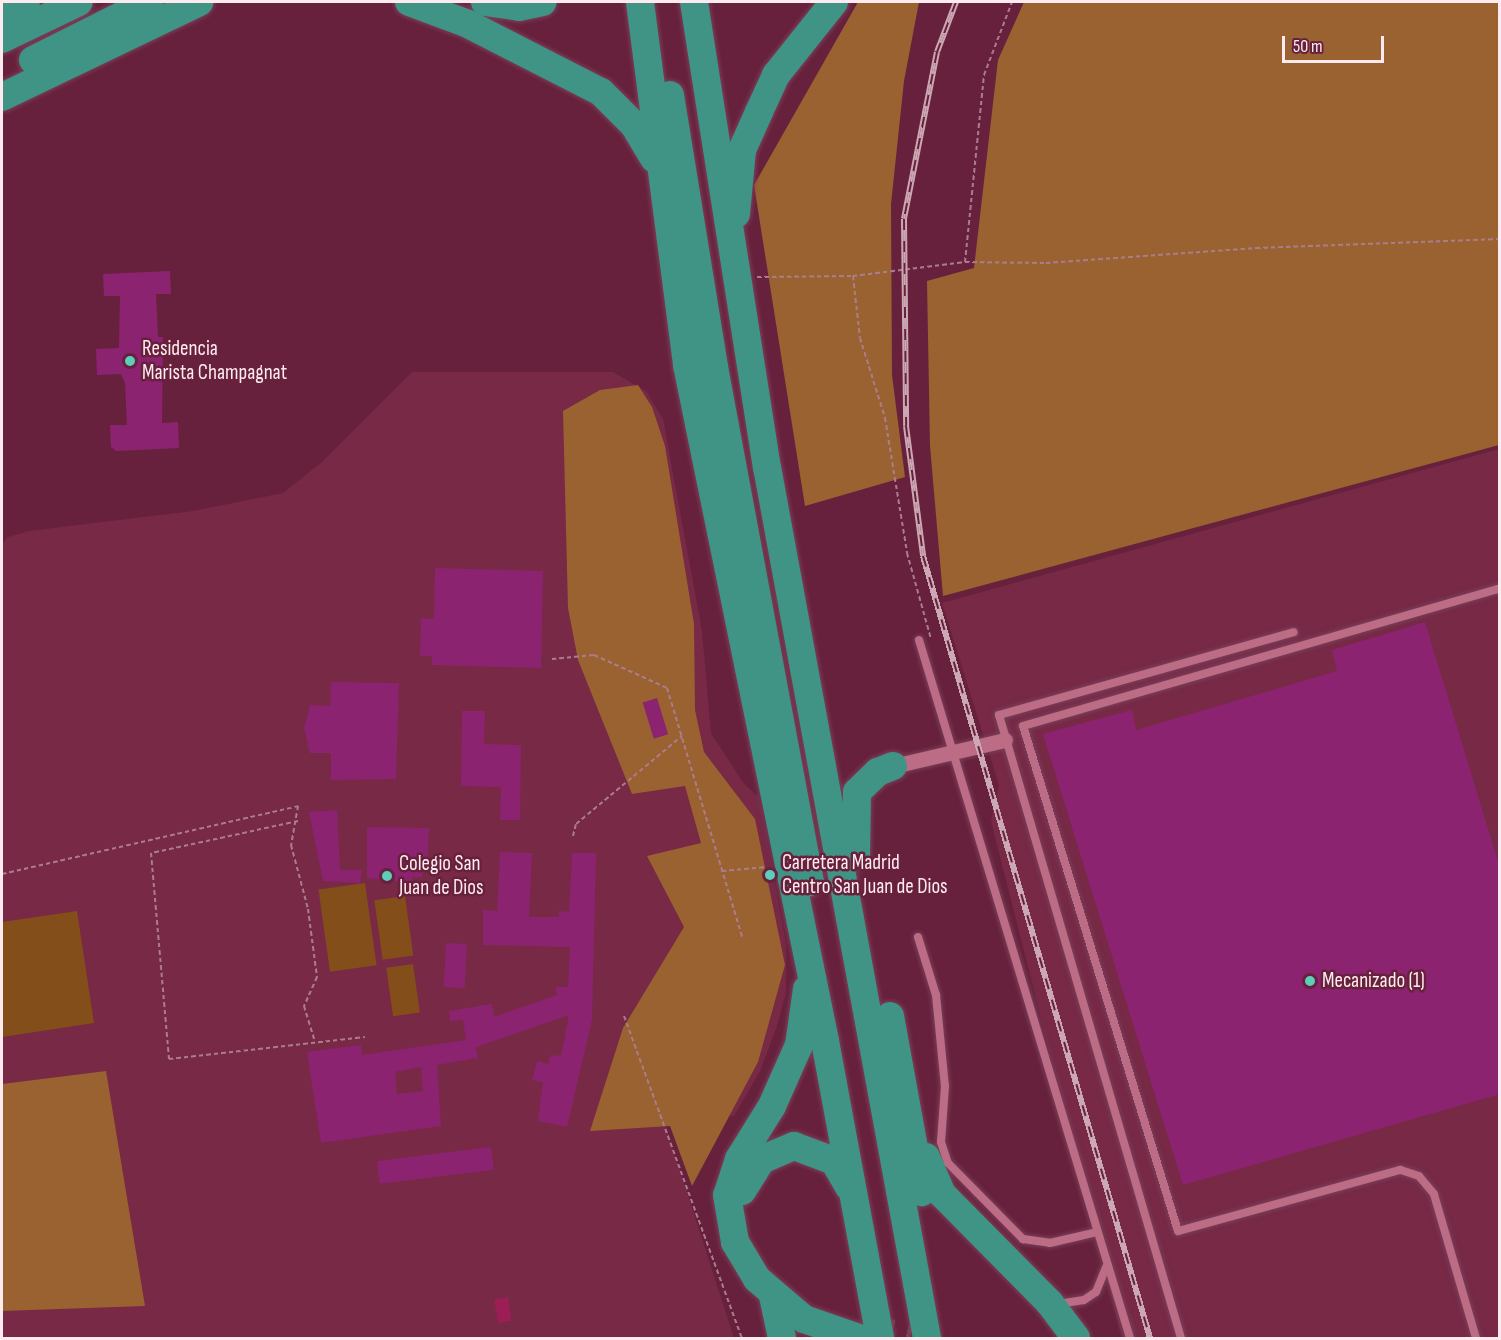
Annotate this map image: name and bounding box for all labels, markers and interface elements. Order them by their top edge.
scale bar [1285,24,1387,62]
text: 50 m [1293,36,1323,57]
place label: Residencia Marista Champagnat [142,336,287,386]
marker: Residencia Marista Champagnat [123,354,137,368]
place label: Carretera Madrid Centro San Juan de Dios [782,850,948,900]
place label: Colegio San Juan de Dios [399,851,484,901]
marker: Carretera Madrid Centro San Juan de Dios [763,868,777,882]
marker: Colegio San Juan de Dios [380,869,394,883]
place label: Mecanizado (1) [1322,968,1425,994]
marker: Mecanizado (1) [1303,974,1317,988]

